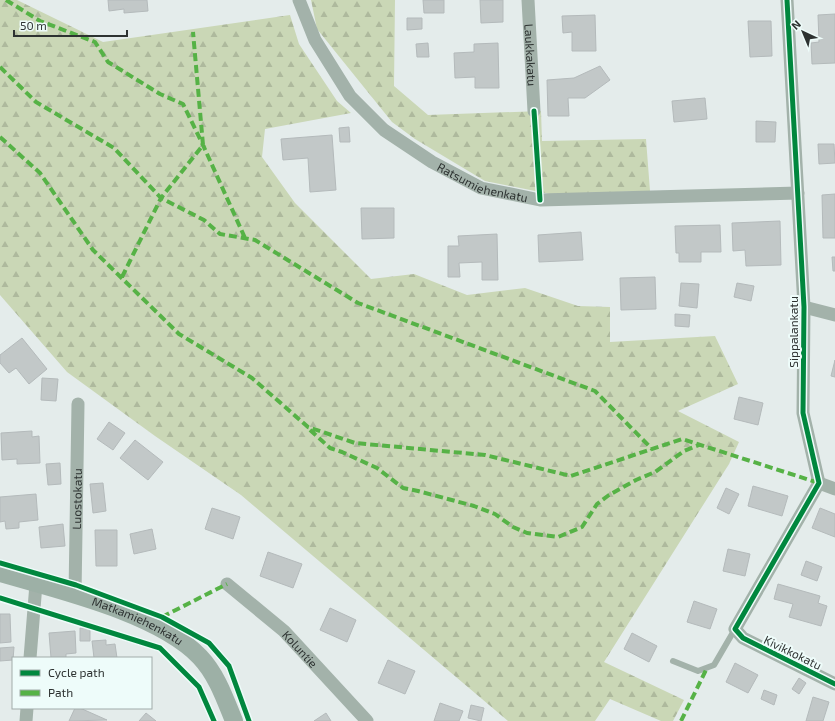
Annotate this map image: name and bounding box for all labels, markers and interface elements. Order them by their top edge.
scale bar [14,12,127,38]
north arrow [783,12,823,52]
text: N [788,17,803,32]
text: 50 m [20,18,47,32]
street label: Laukkakatu [522,23,540,87]
street label: Ratsumiehenkatu [435,159,529,204]
street label: Sippalankatu [786,296,800,368]
street label: Luostokatu [69,468,84,530]
street label: Matkamiehenkatu [90,594,186,647]
street label: Koluntie [280,627,321,670]
street label: Kivikkokatu [762,632,824,672]
legend [12,657,152,709]
text: Cycle path [48,665,105,679]
text: Path [48,685,73,699]

